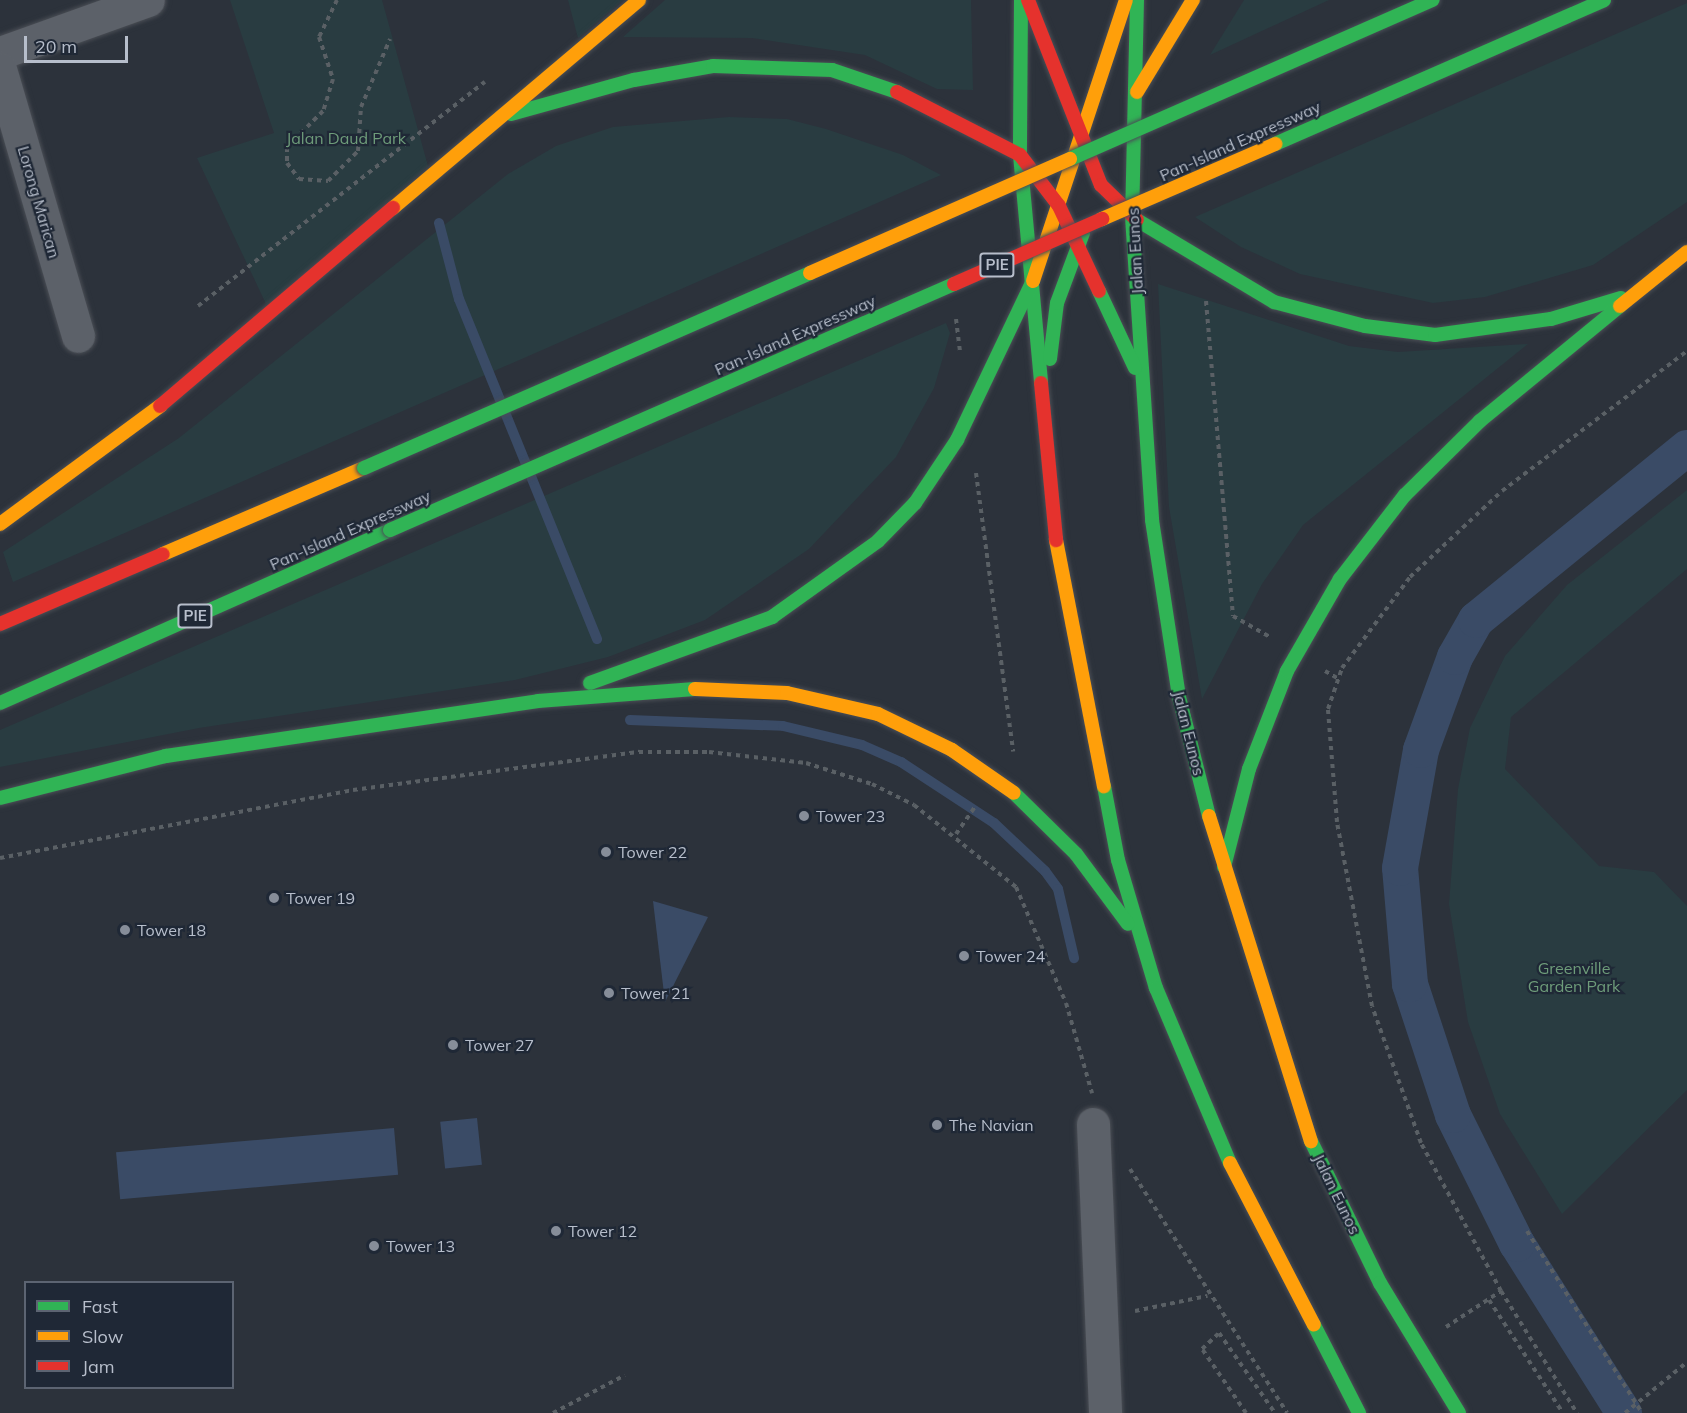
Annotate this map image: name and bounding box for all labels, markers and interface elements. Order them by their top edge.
scale bar [27,24,130,62]
text: 20 m [35,35,77,58]
street label: Pan-Island Expressway [1157,97,1323,185]
park label: Jalan Daud Park [286,128,406,148]
street label: Lorong Marican [14,144,64,260]
street label: Jalan Eunos [1123,207,1147,295]
road number: PIE [979,253,1015,277]
street label: Pan-Island Expressway [712,291,878,379]
street label: Pan-Island Expressway [267,486,433,574]
road number: PIE [177,604,213,628]
street label: Jalan Eunos [1169,689,1209,777]
place label: Tower 23 [816,806,885,826]
marker: Tower 23 [797,809,811,823]
place label: Tower 22 [618,842,687,862]
marker: Tower 22 [599,845,613,859]
place label: Tower 19 [286,888,355,908]
marker: Tower 19 [267,891,281,905]
place label: Tower 18 [137,920,206,940]
marker: Tower 18 [118,923,132,937]
place label: Tower 24 [976,946,1045,966]
marker: Tower 24 [957,949,971,963]
park label: Greenville Garden Park [1528,958,1620,996]
place label: Tower 21 [621,983,690,1003]
marker: Tower 21 [602,986,616,1000]
place label: Tower 27 [465,1035,534,1055]
marker: Tower 27 [446,1038,460,1052]
place label: The Navian [949,1115,1034,1135]
marker: The Navian [930,1118,944,1132]
street label: Jalan Eunos [1309,1151,1365,1237]
place label: Tower 12 [568,1221,637,1241]
marker: Tower 12 [549,1224,563,1238]
place label: Tower 13 [386,1236,455,1256]
marker: Tower 13 [367,1239,381,1253]
legend [24,1281,234,1389]
text: Fast [82,1295,118,1318]
text: Slow [82,1325,123,1348]
text: Jam [82,1355,115,1378]

